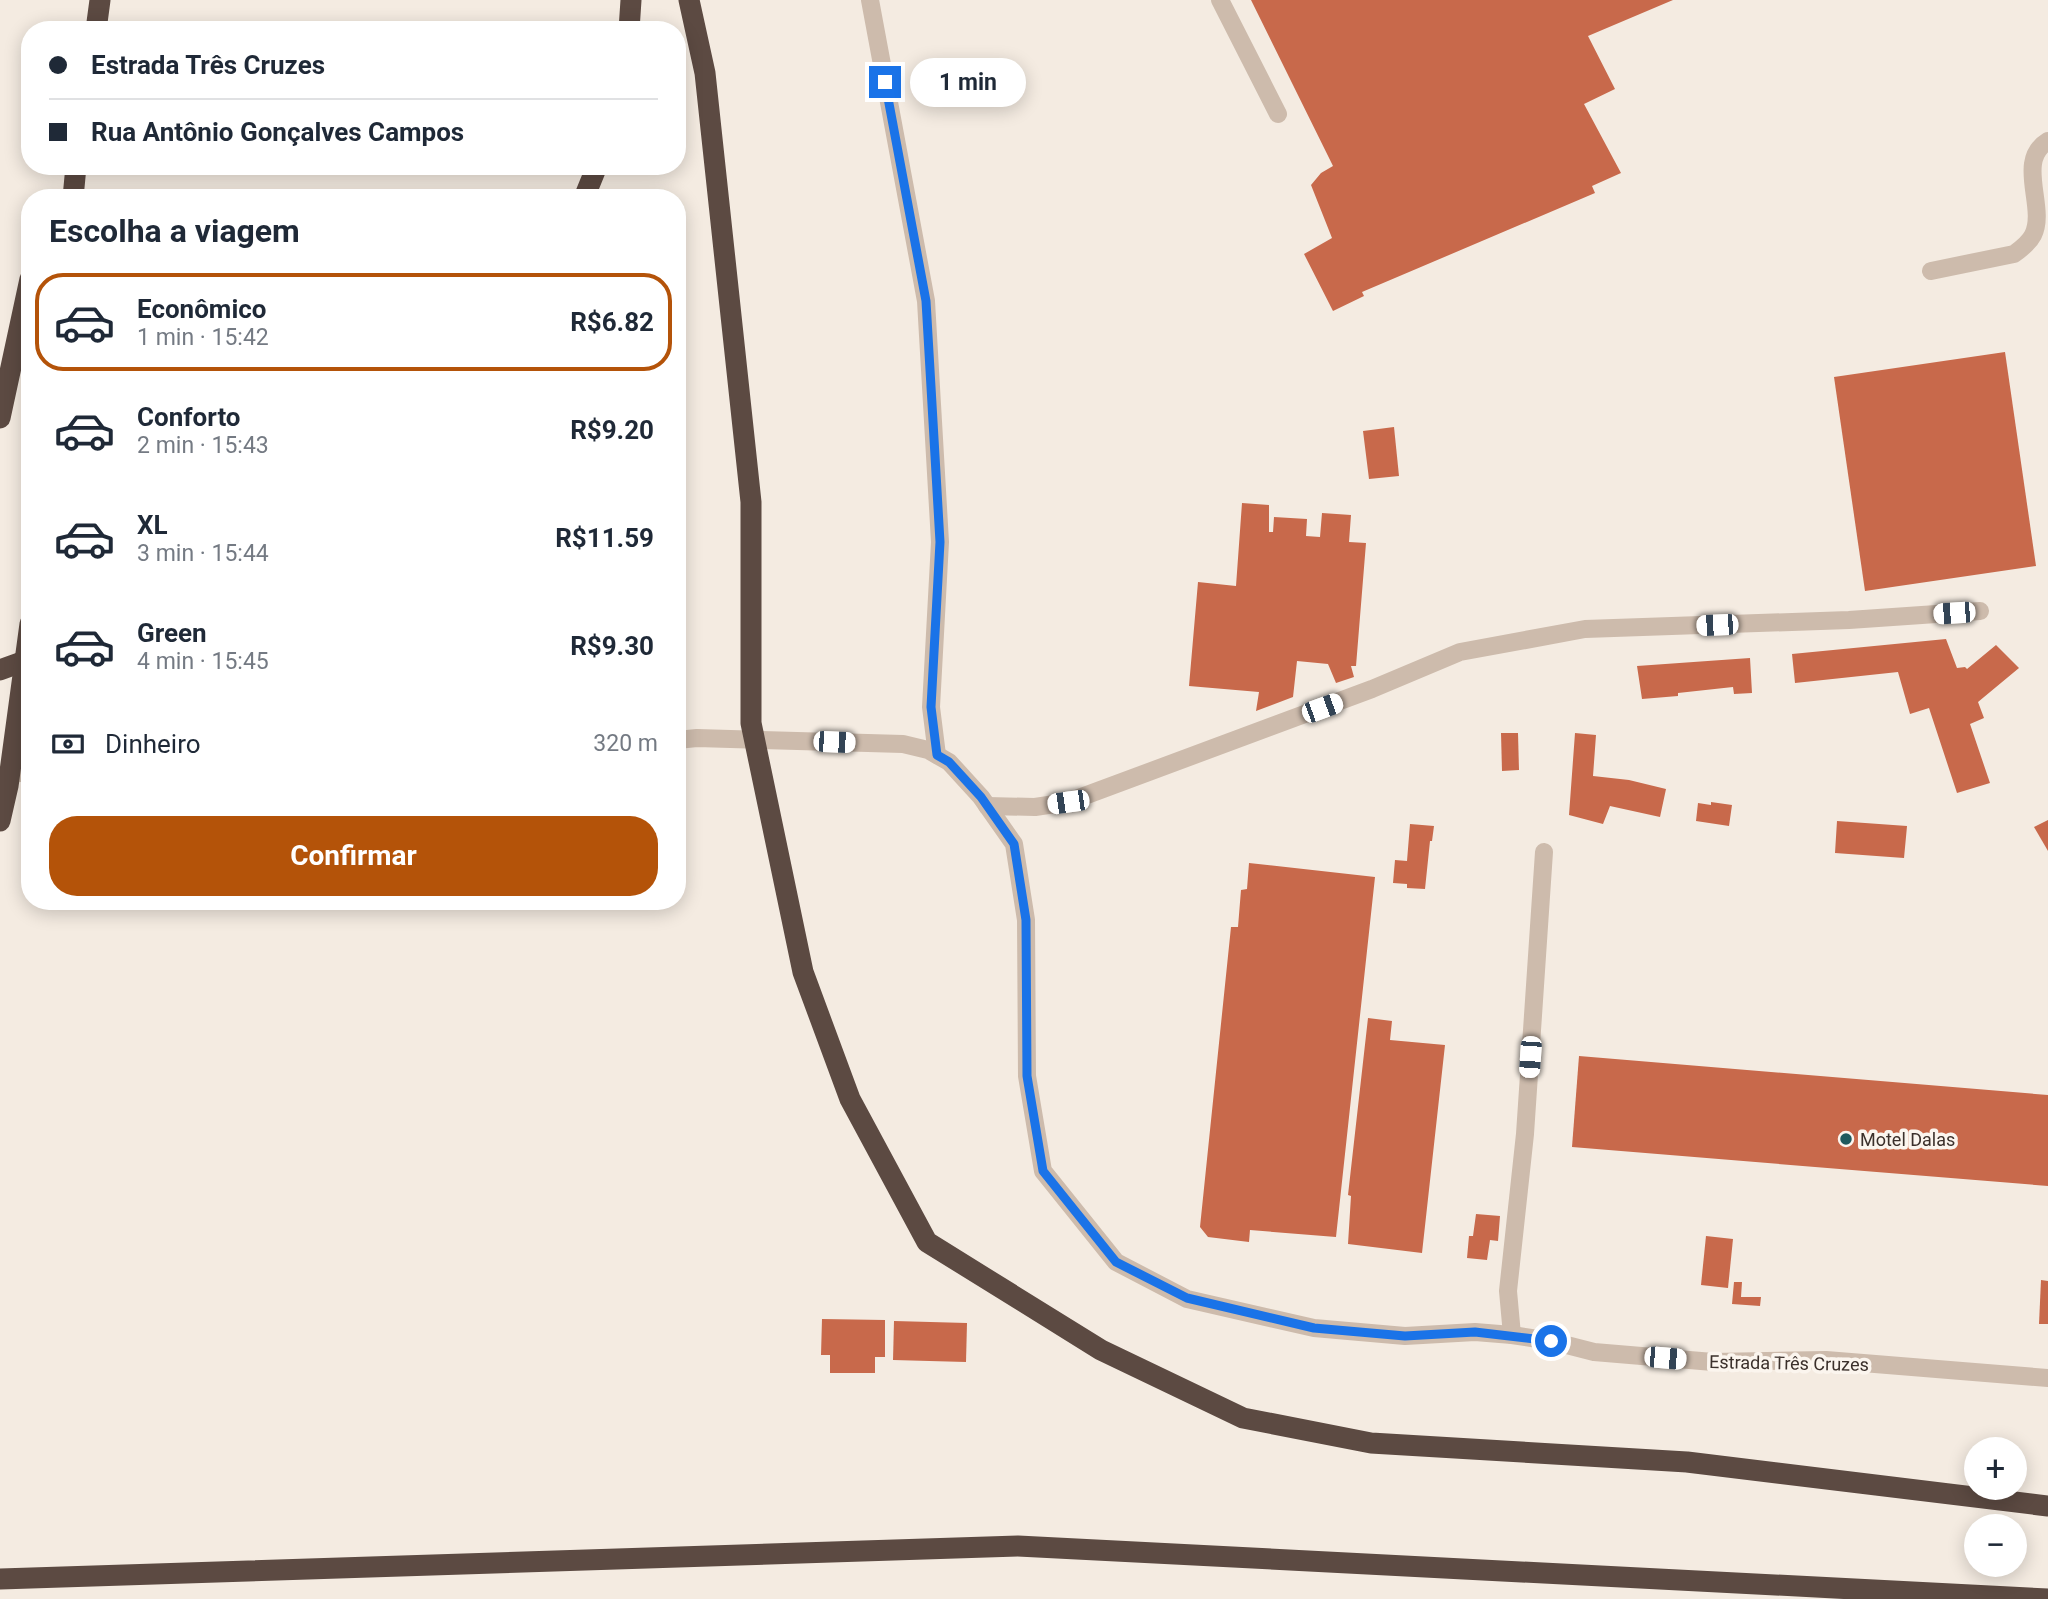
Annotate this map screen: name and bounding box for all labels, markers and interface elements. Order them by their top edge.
text: Estrada Três Cruzes [91,50,325,80]
callout: 1 min [910,57,1025,106]
route end [869,66,901,98]
text: 1 min [939,69,997,96]
text: Rua Antônio Gonçalves Campos [91,117,464,147]
text: Escolha a viagem [49,212,300,250]
icon: car [53,291,116,354]
text: Econômico [137,294,266,324]
text: R$6.82 [570,307,654,337]
text: 1 min · 15:42 [137,324,269,351]
icon: car [53,399,116,462]
text: Conforto [137,402,241,432]
text: R$9.20 [570,415,654,445]
text: 2 min · 15:43 [137,432,269,459]
icon: car [53,507,116,570]
text: XL [137,510,168,540]
text: R$11.59 [555,523,654,553]
text: 3 min · 15:44 [137,540,269,567]
car [1933,601,1976,625]
car [1696,614,1739,636]
icon: car [53,615,116,678]
text: Green [137,618,207,648]
text: R$9.30 [570,631,654,661]
text: 4 min · 15:45 [137,648,269,675]
car [1299,691,1346,725]
icon: cash [49,725,87,763]
text: Dinheiro [105,729,201,759]
text: 320 m [593,730,658,757]
car [813,731,856,753]
car [1046,789,1091,815]
button: Confirmar [49,816,658,896]
car [1519,1035,1542,1079]
place label: Motel Dalas [1860,1129,1955,1150]
marker: Motel Dalas [1838,1131,1854,1147]
route start [1535,1325,1567,1357]
car [1644,1346,1687,1370]
street label: Estrada Três Cruzes [1709,1351,1869,1375]
map controls [1964,1437,2027,1577]
button: + [1964,1437,2027,1500]
button: − [1964,1514,2027,1577]

